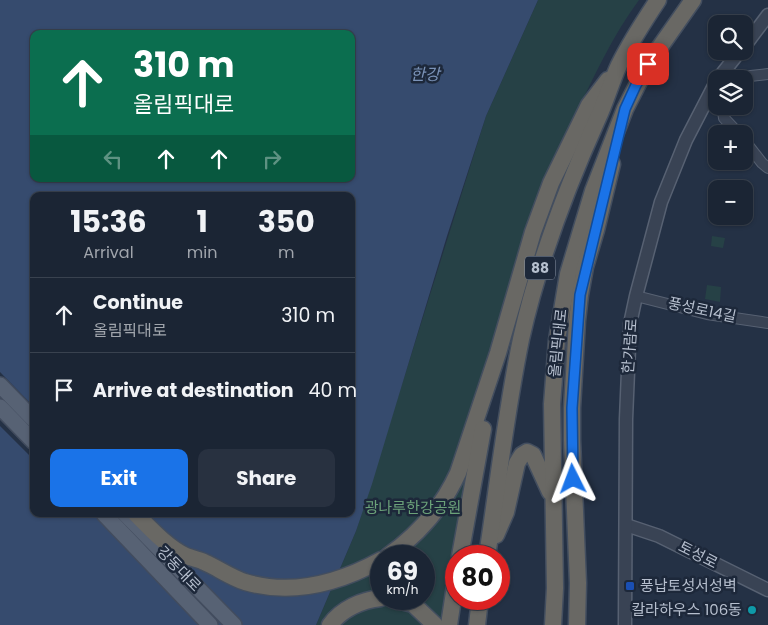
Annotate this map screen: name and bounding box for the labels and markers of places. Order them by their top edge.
pin [627,43,669,85]
place label: 풍납토성서성벽 [640,575,737,596]
marker: 풍납토성서성벽 [624,580,636,592]
place label: 칼라하우스 106동 [631,599,742,620]
marker: 칼라하우스 106동 [746,604,758,616]

